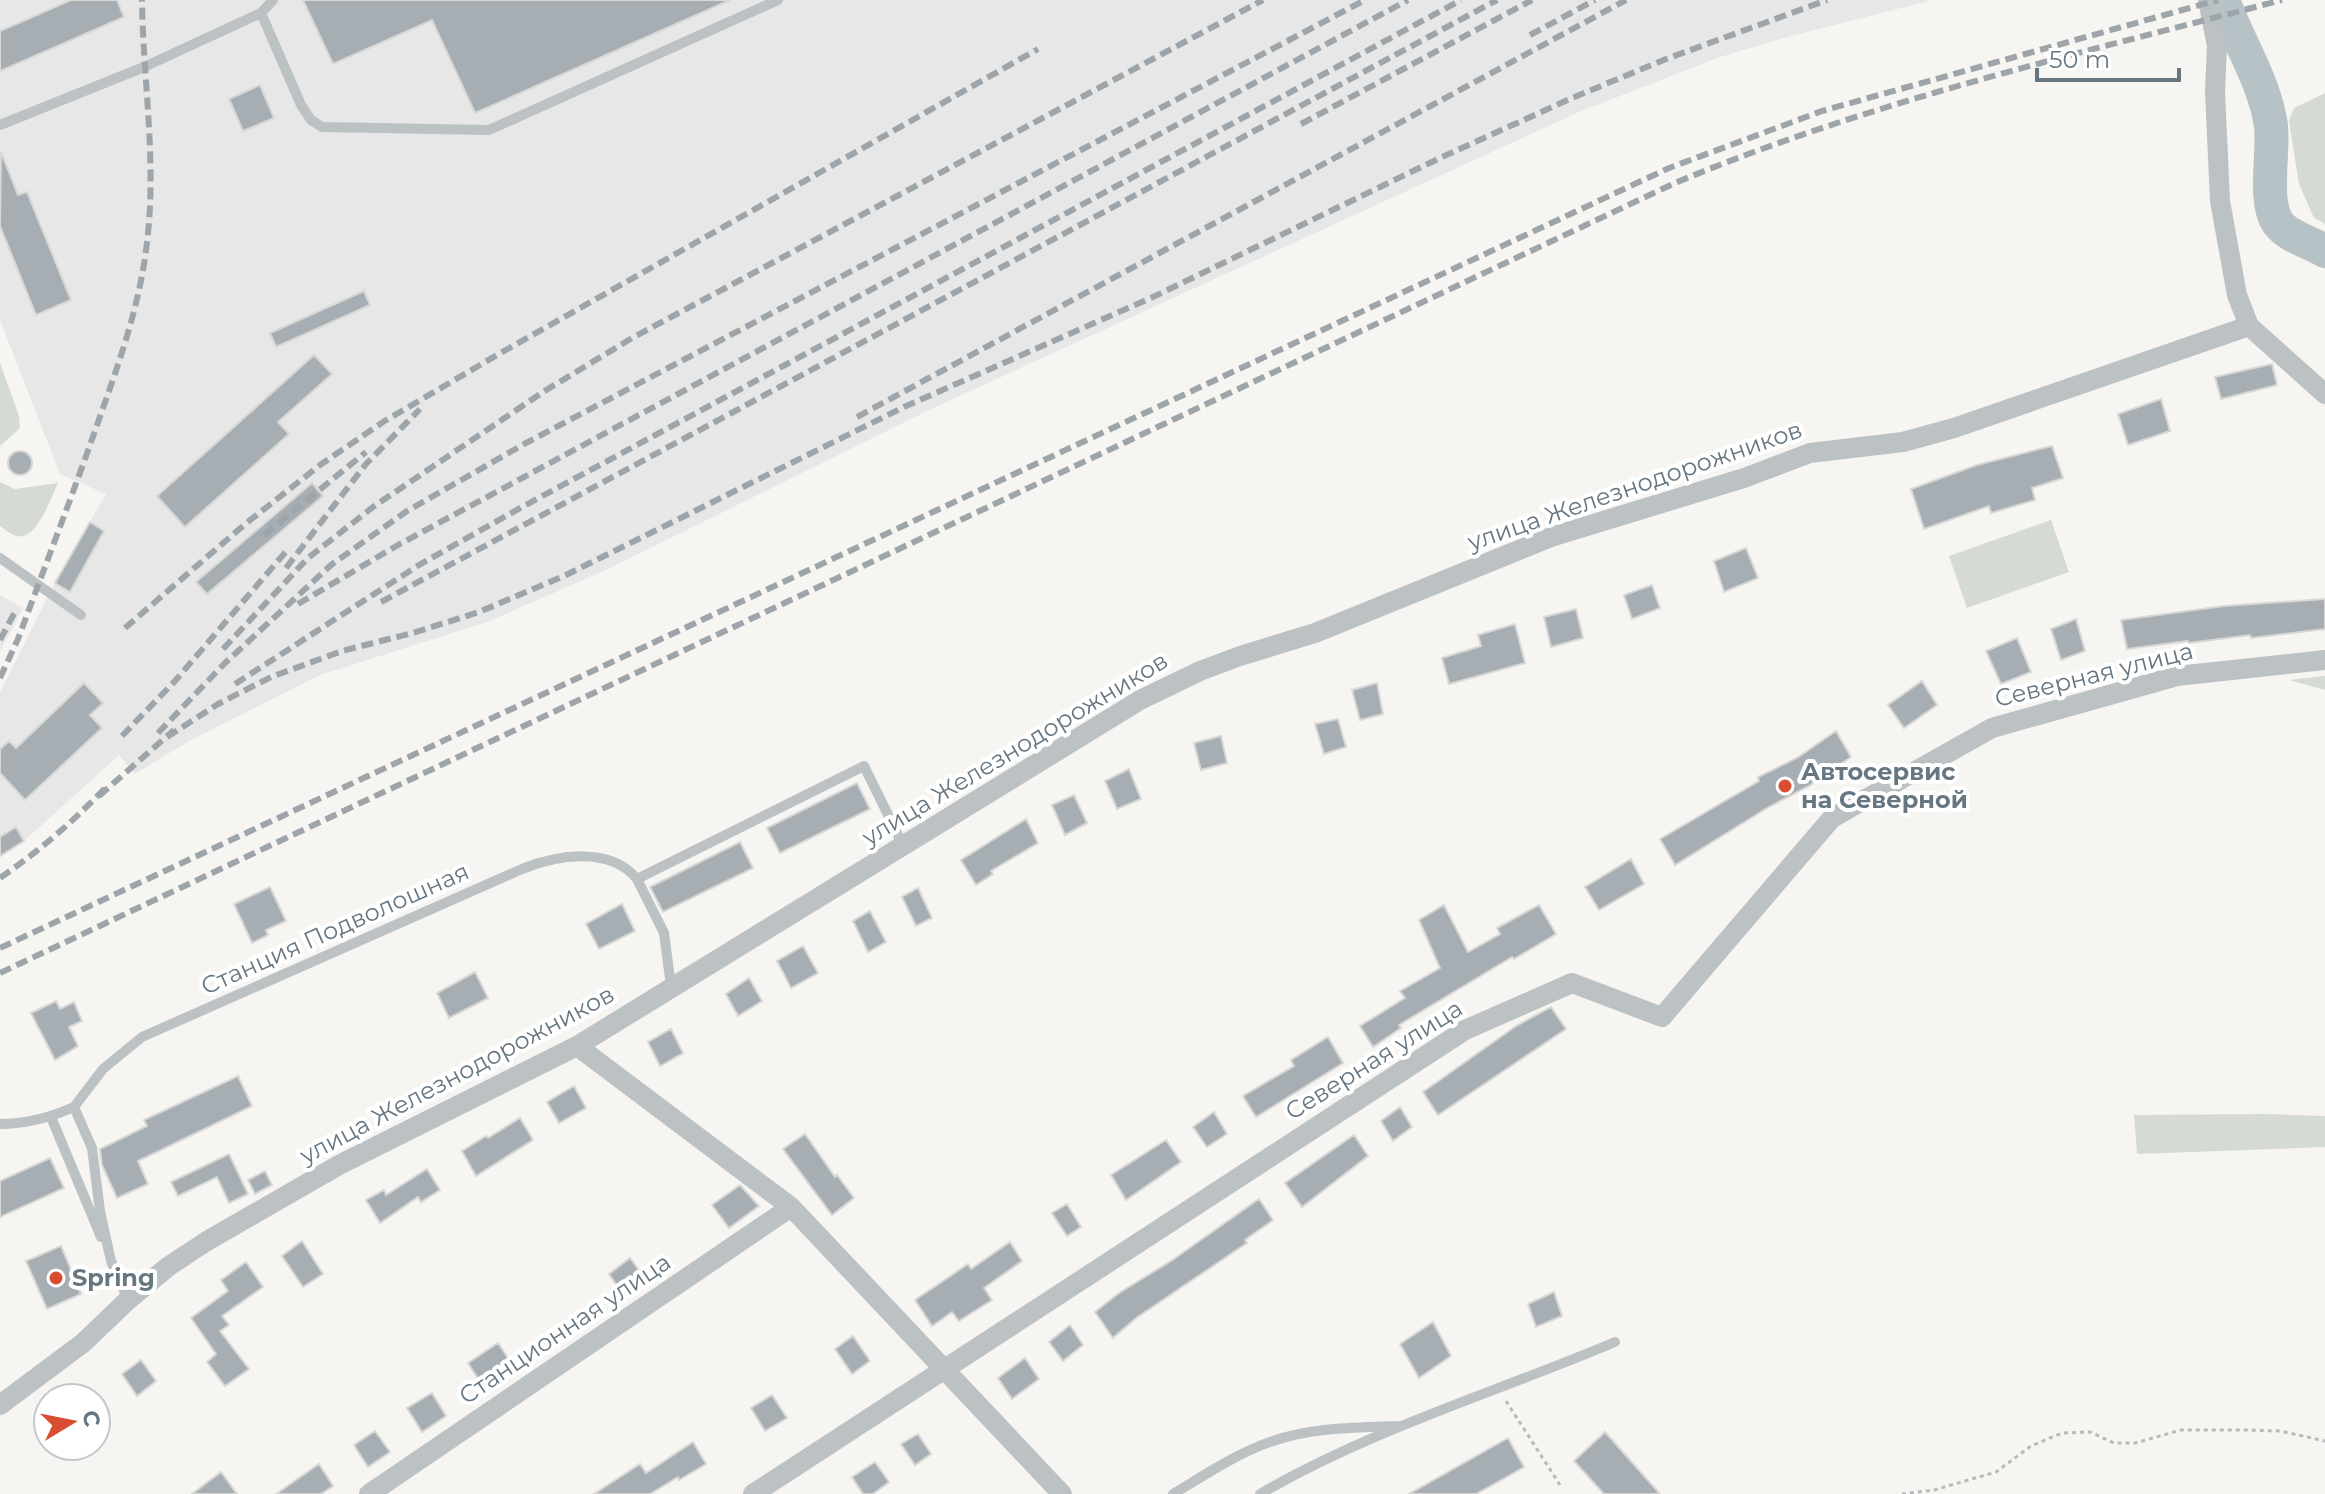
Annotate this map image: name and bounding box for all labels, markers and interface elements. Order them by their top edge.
scale bar [2037,32,2179,82]
text: 50 m [2049,45,2110,74]
street label: улица Железнодорожников [1463,415,1806,557]
street label: Северная улица [1992,636,2196,713]
street label: улица Железнодорожников [856,646,1173,852]
place label: Автосервис на Северной [1801,757,1968,814]
marker: Автосервис на Северной [1776,777,1794,795]
street label: Станция Подволошная [196,856,473,1001]
street label: улица Железнодорожников [294,979,619,1170]
street label: Северная улица [1280,993,1468,1126]
street label: Станционная улица [454,1247,676,1410]
place label: Spring [72,1263,155,1292]
marker: Spring [47,1269,65,1287]
north arrow [32,1382,112,1462]
text: С [77,1408,106,1429]

